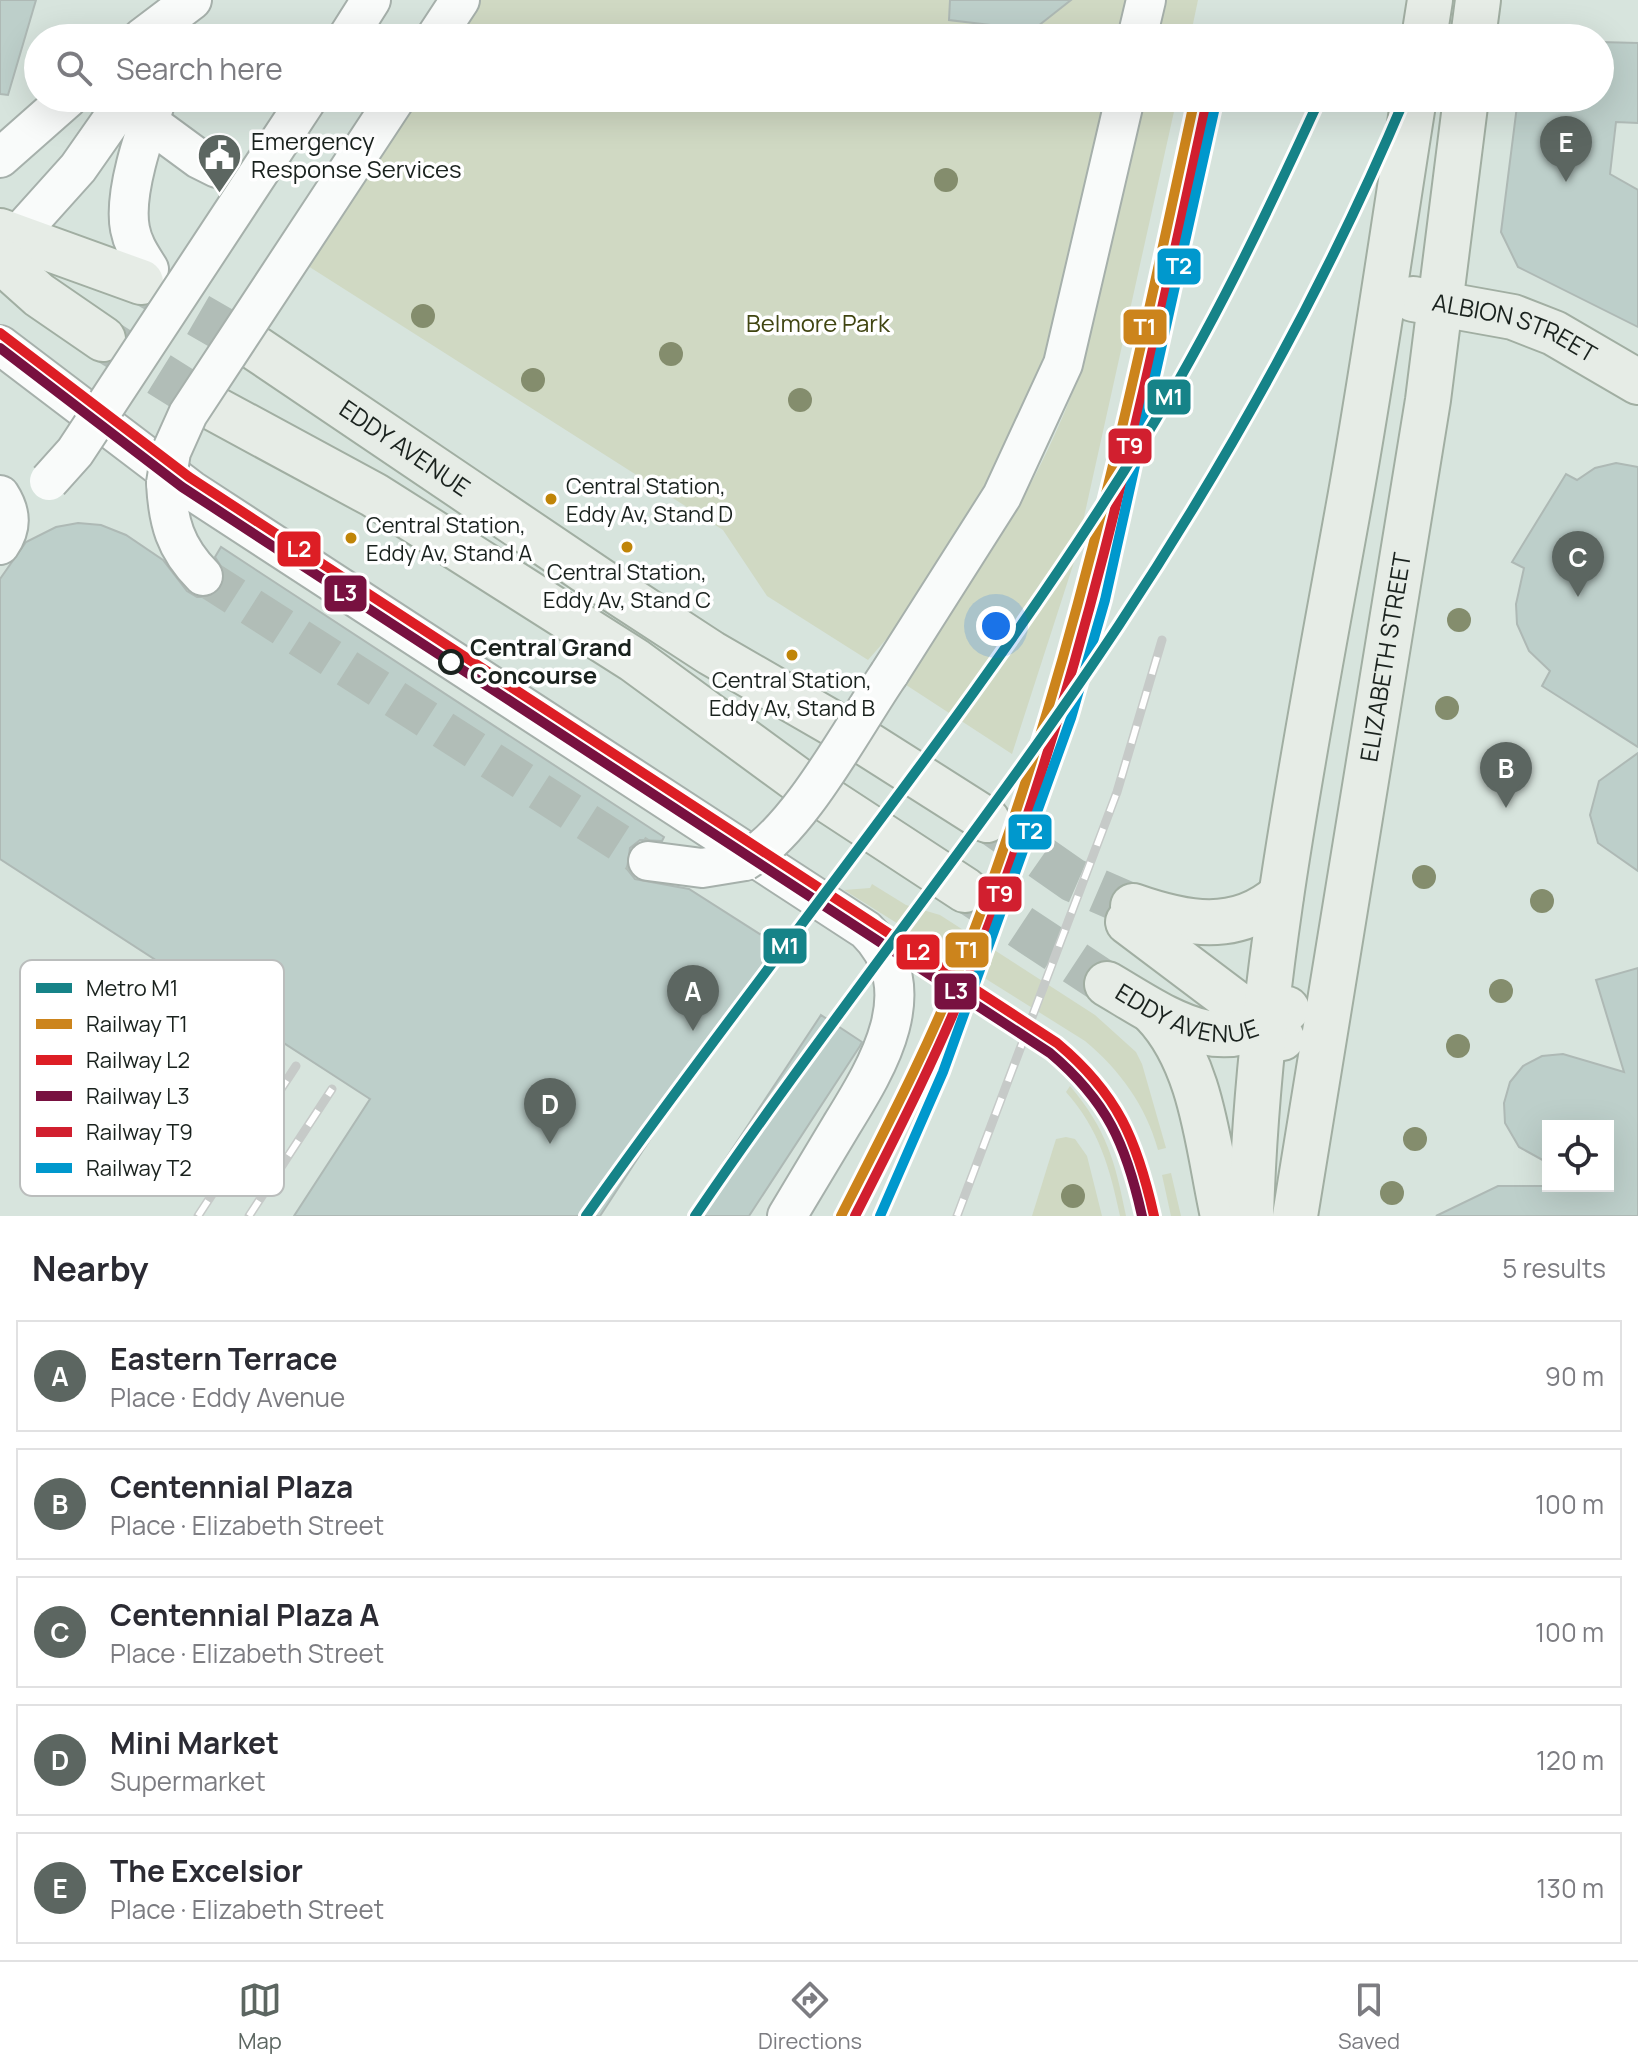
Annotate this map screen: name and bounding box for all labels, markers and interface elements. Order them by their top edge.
search box [24,24,1614,112]
icon: search [52,46,96,90]
text: Search here [116,48,283,89]
pin: E [1540,116,1592,182]
place label: Emergency Response Services [251,124,462,185]
public building icon: Emergency Response Services [196,132,244,195]
line badge: T2 [1156,247,1202,286]
text: T2 [1166,251,1192,281]
street label: ALBION STREET [1430,285,1604,370]
park label: Belmore Park [746,306,891,339]
line badge: T1 [1122,308,1168,346]
text: T1 [1134,312,1156,342]
line badge: M1 [1146,378,1192,416]
text: M1 [1155,382,1183,412]
street label: EDDY AVENUE [333,391,477,503]
line badge: T9 [1107,427,1153,465]
text: T9 [1116,431,1144,461]
place label: Central Station, Eddy Av, Stand D [566,471,733,529]
marker: Central Station, Eddy Av, Stand D [543,491,559,507]
place label: Central Station, Eddy Av, Stand A [366,510,532,568]
line badge: L2 [276,530,322,568]
marker: Central Station, Eddy Av, Stand A [343,530,359,546]
pin: C [1552,531,1604,597]
text: L2 [287,534,311,564]
marker: Central Station, Eddy Av, Stand C [619,539,635,555]
street label: ELIZABETH STREET [1351,549,1418,764]
place label: Central Station, Eddy Av, Stand C [543,557,711,615]
line badge: L3 [323,574,368,613]
text: L3 [333,578,357,608]
your location [976,606,1016,646]
place label: Central Grand Concourse [470,630,632,691]
marker: Central Station, Eddy Av, Stand B [784,647,800,663]
marker: Central Grand Concourse [439,650,463,674]
place label: Central Station, Eddy Av, Stand B [709,665,875,723]
pin: B [1480,742,1532,808]
line badge: T2 [1007,813,1053,851]
text: T2 [1017,816,1043,846]
line badge: T9 [977,875,1023,913]
text: T9 [986,879,1014,909]
line badge: M1 [762,927,808,965]
text: M1 [771,931,799,961]
line badge: T1 [944,931,990,969]
line badge: L2 [895,933,941,971]
text: T1 [956,935,978,965]
text: L2 [906,937,930,967]
legend [20,960,284,1196]
pin: A [667,965,719,1031]
line badge: L3 [933,972,978,1011]
text: Metro M1 [86,973,178,1003]
street label: EDDY AVENUE [1110,975,1263,1050]
text: L3 [944,976,968,1006]
text: Railway T1 [86,1009,188,1039]
text: Railway L2 [86,1045,190,1075]
pin: D [524,1078,576,1144]
text: Railway L3 [86,1081,190,1111]
text: Railway T9 [86,1117,193,1147]
map controls [1542,1120,1614,1192]
button: locate [1542,1120,1614,1192]
text: Railway T2 [86,1153,192,1183]
text: Nearby [32,1245,148,1291]
text: 5 results [1502,1250,1606,1286]
text: Eastern Terrace [110,1338,338,1379]
text: A [51,1358,69,1394]
text: 90 m [1545,1358,1604,1394]
text: Place · Eddy Avenue [110,1379,345,1415]
text: Centennial Plaza [110,1466,353,1507]
text: B [52,1486,68,1522]
text: 100 m [1535,1486,1604,1522]
text: Place · Elizabeth Street [110,1507,384,1543]
text: Centennial Plaza A [110,1594,379,1635]
text: C [50,1614,70,1650]
text: 100 m [1535,1614,1604,1650]
text: Place · Elizabeth Street [110,1635,384,1671]
text: Mini Market [110,1722,279,1763]
text: D [51,1742,69,1778]
text: 120 m [1536,1742,1604,1778]
text: Supermarket [110,1763,266,1799]
text: The Excelsior [110,1850,303,1891]
text: E [52,1870,68,1906]
text: 130 m [1536,1870,1604,1906]
text: Place · Elizabeth Street [110,1891,384,1927]
tab: Map [238,1978,282,2056]
tab: Directions [758,1978,862,2056]
tab: Saved [1338,1978,1400,2056]

